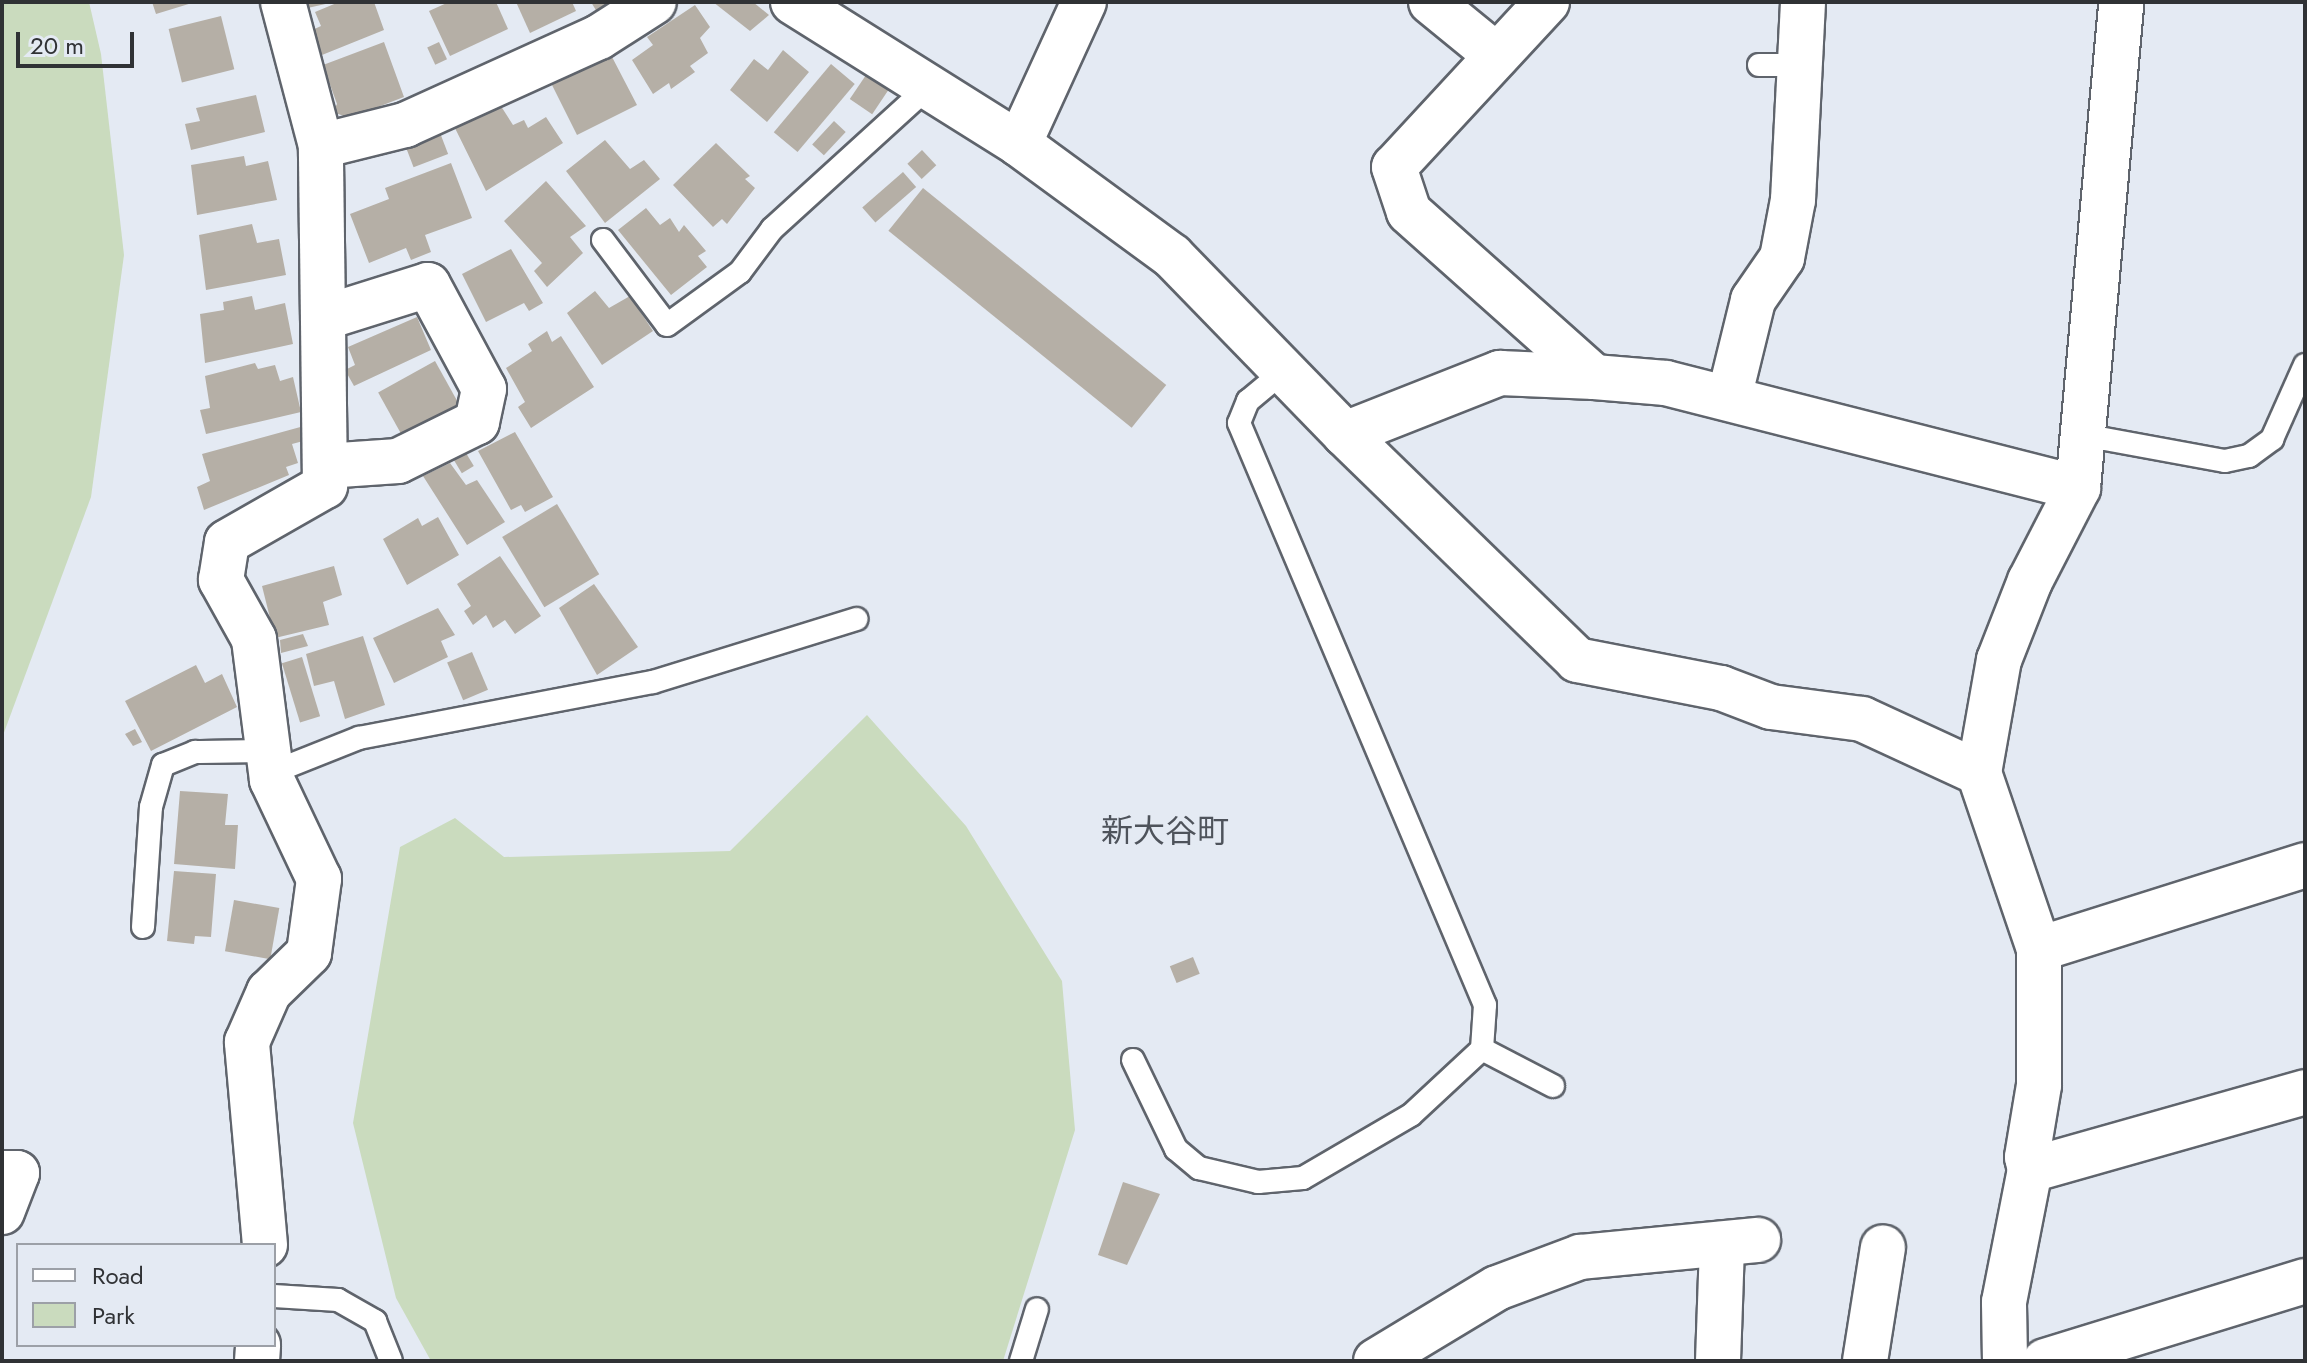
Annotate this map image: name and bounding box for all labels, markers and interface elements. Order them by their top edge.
scale bar [20,16,138,66]
text: 20 m [30,28,84,63]
district label: 新大谷町 [1101,812,1229,850]
legend [16,1243,276,1347]
text: Road [92,1258,144,1293]
text: Park [92,1298,135,1333]

